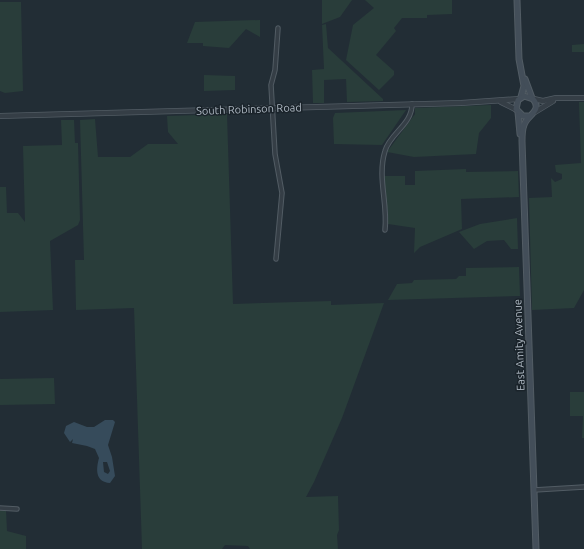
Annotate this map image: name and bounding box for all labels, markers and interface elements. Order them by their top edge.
street label: South Robinson Road [196,101,302,117]
street label: East Amity Avenue [511,299,527,391]

